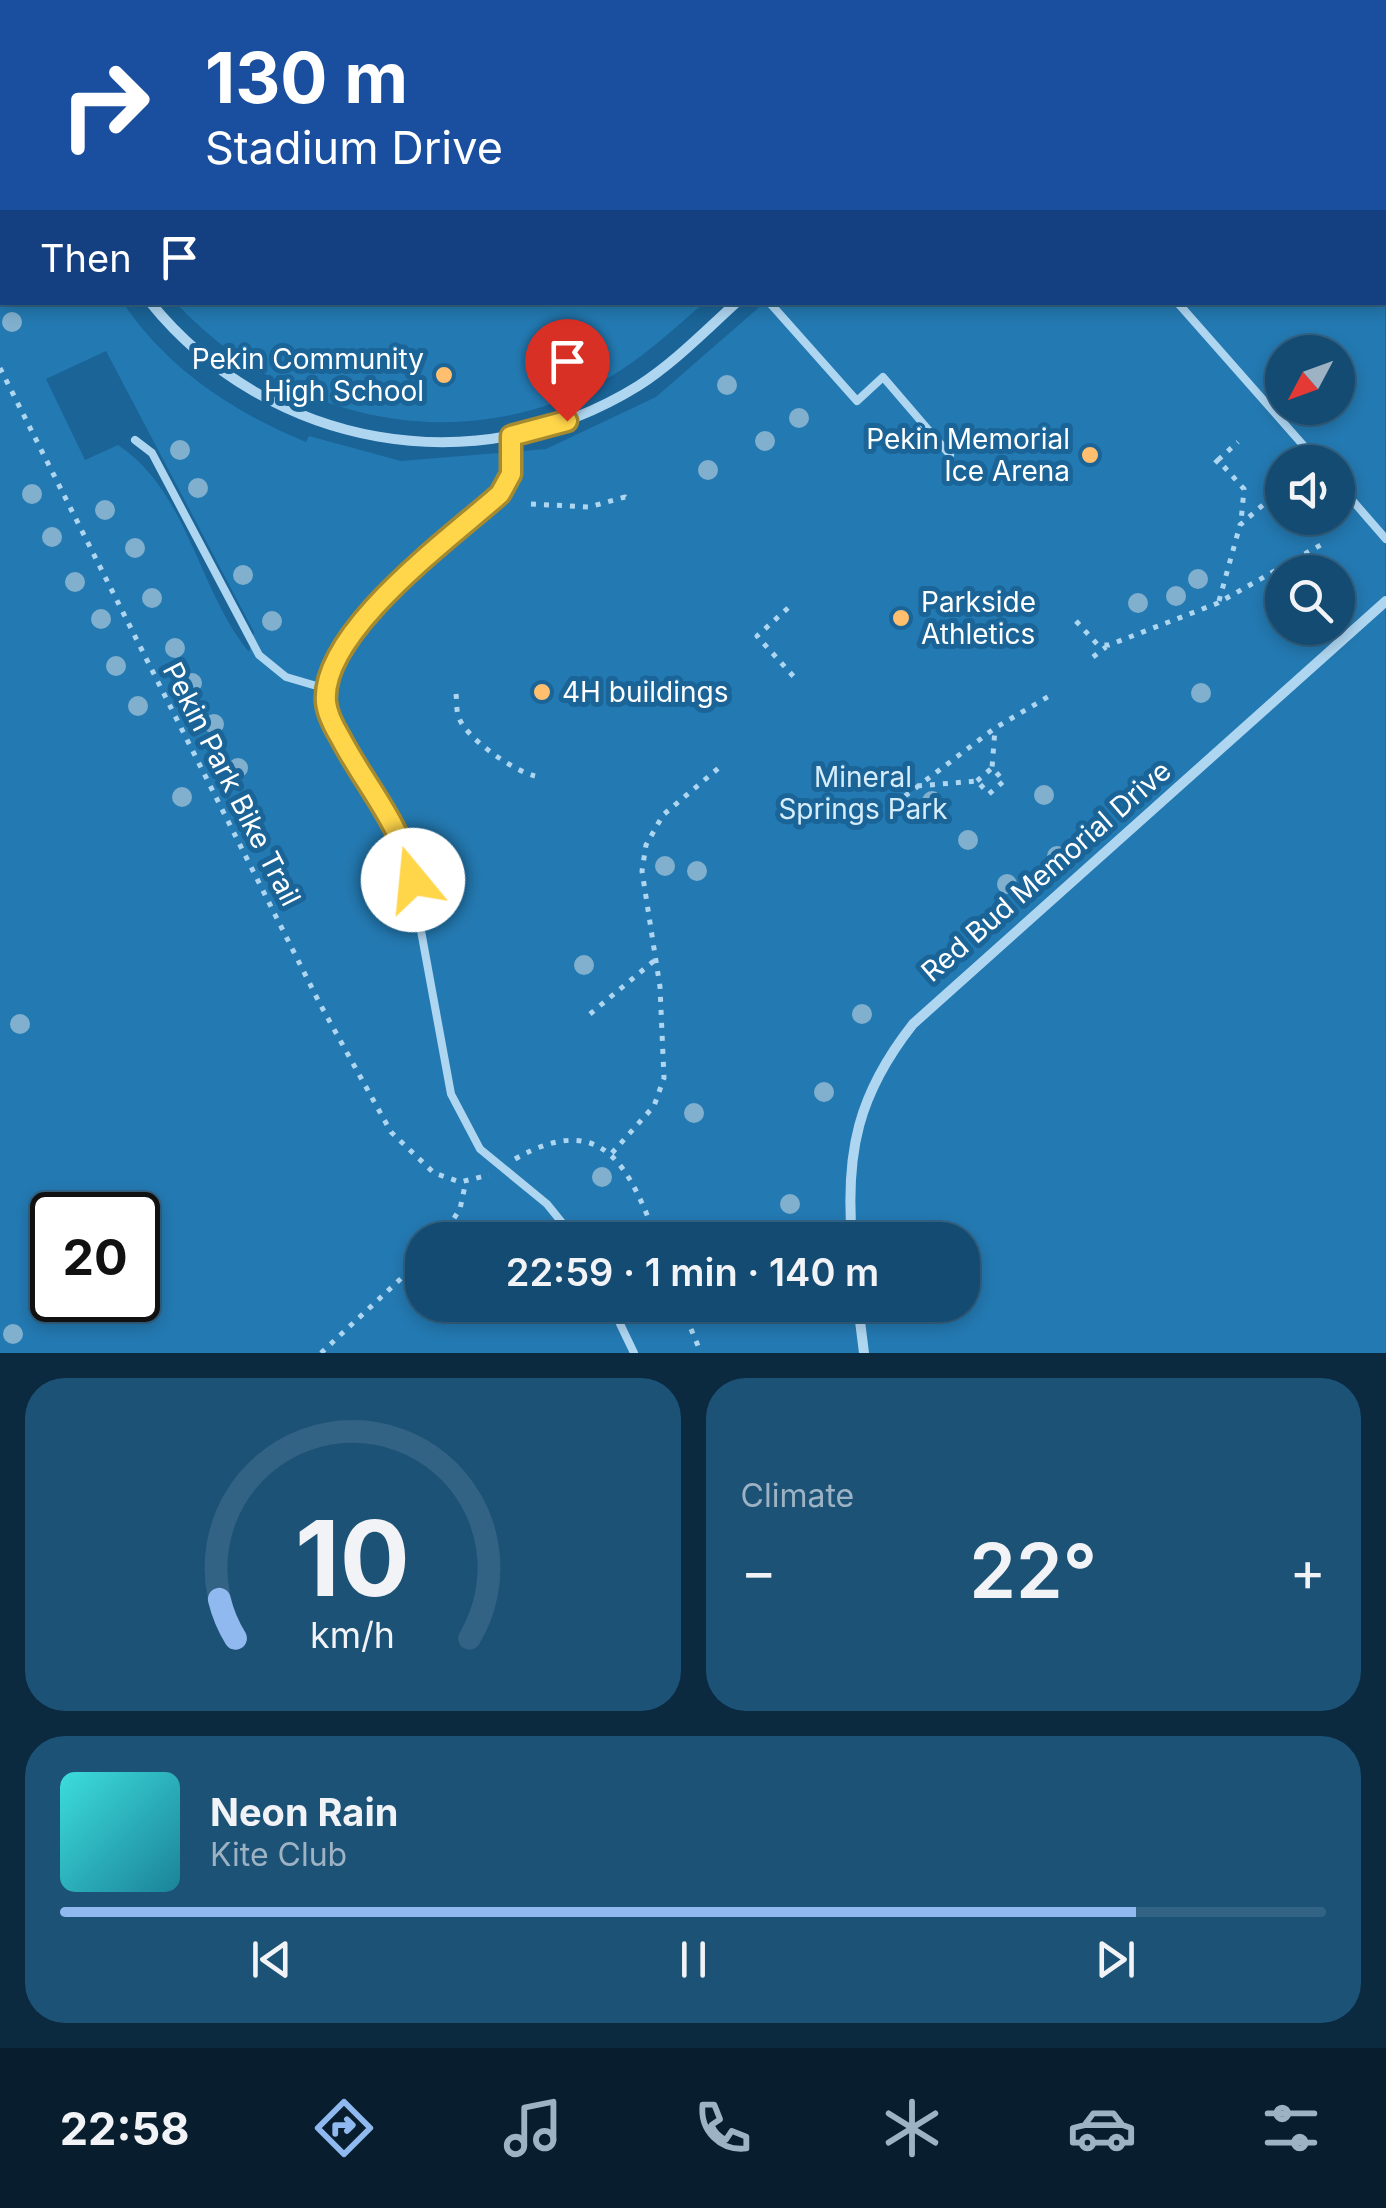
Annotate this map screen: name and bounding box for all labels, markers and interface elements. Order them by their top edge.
text: 130 m [205,35,408,120]
icon: right [40,40,170,170]
text: Stadium Drive [205,120,503,175]
icon: arrive [152,230,207,285]
text: Then [40,235,132,281]
pin [525,319,610,422]
icon: arrive [540,334,595,389]
north arrow [1265,335,1355,425]
map controls [1265,335,1355,645]
place label: Pekin Community High School [192,342,424,408]
marker: Pekin Community High School [433,364,455,386]
place label: Pekin Memorial Ice Arena [866,422,1070,488]
marker: Pekin Memorial Ice Arena [1079,444,1101,466]
button: sound [1265,445,1355,535]
button: search [1265,555,1355,645]
place label: Parkside Athletics [921,585,1036,651]
marker: Parkside Athletics [890,607,912,629]
street label: Pekin Park Bike Trail [156,657,308,911]
place label: 4H buildings [562,675,728,709]
marker: 4H buildings [531,681,553,703]
street label: Red Bud Memorial Drive [914,753,1178,989]
park label: Mineral Springs Park [778,760,948,826]
position arrow [361,828,465,932]
speed limit sign: 20 [30,1192,160,1322]
text: 22:59 · 1 min · 140 m [506,1249,879,1295]
text: Climate [741,1476,854,1515]
text: 10 [295,1495,410,1621]
text: 22° [969,1525,1097,1616]
text: − [741,1538,777,1604]
text: + [1290,1538,1326,1604]
text: km/h [310,1613,395,1657]
text: Neon Rain [210,1789,398,1835]
text: Kite Club [210,1835,347,1874]
icon: previous [244,1932,299,1987]
icon: pause [666,1932,721,1987]
icon: next [1088,1932,1143,1987]
icon: directions [309,2093,379,2163]
icon: music [498,2093,568,2163]
icon: phone [688,2093,758,2163]
icon: climate [877,2093,947,2163]
icon: car [1067,2093,1137,2163]
icon: filters [1256,2093,1326,2163]
text: 22:58 [60,2101,190,2156]

